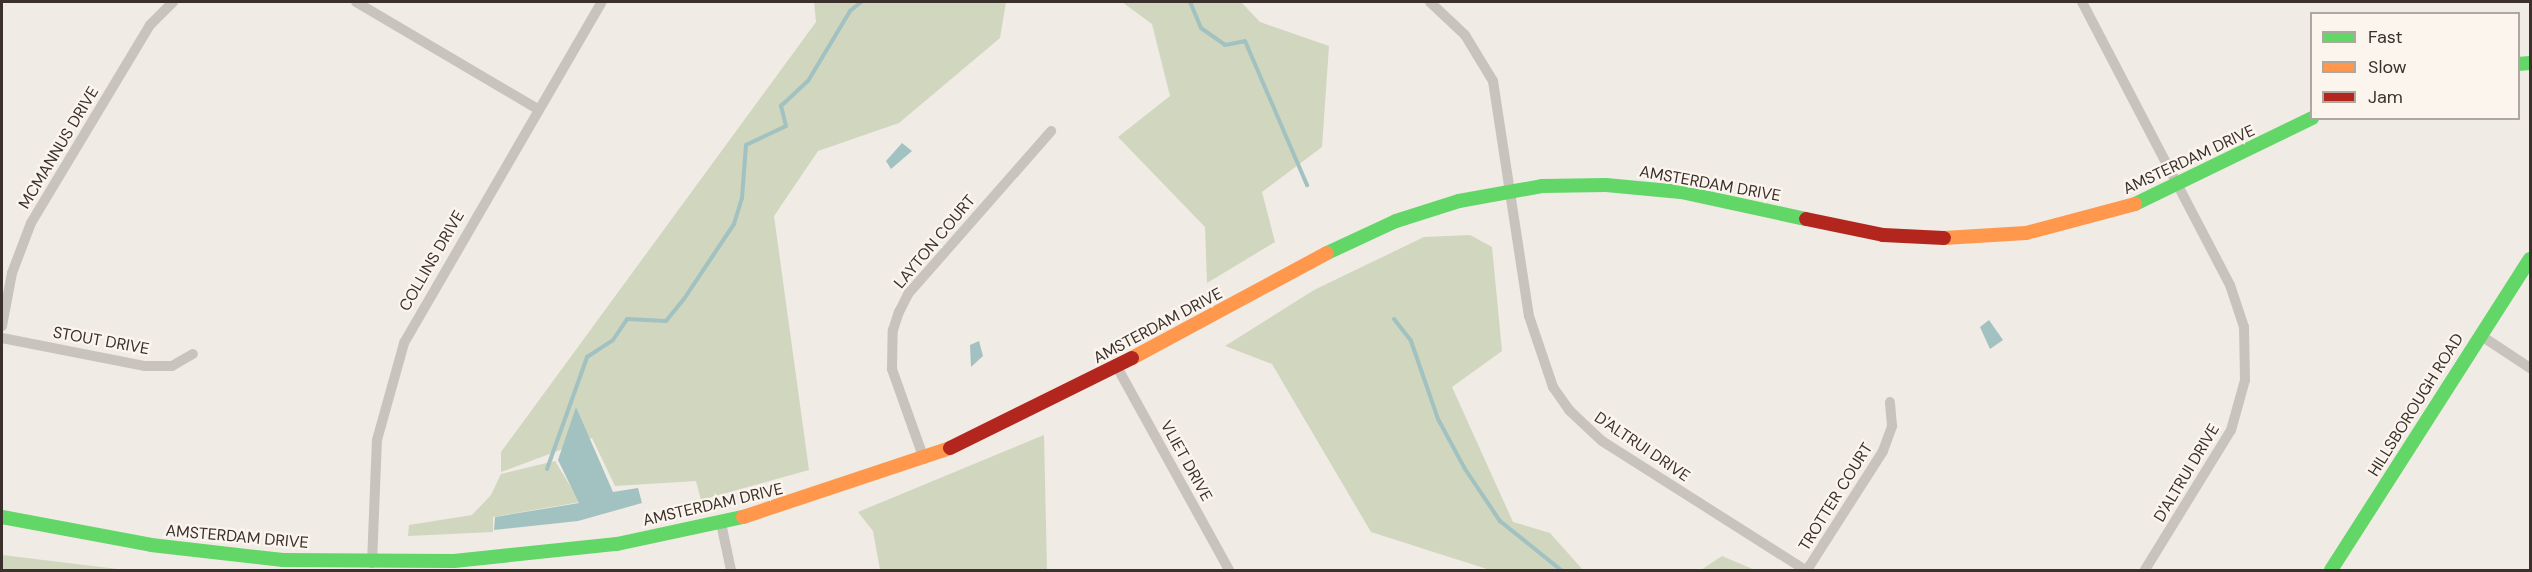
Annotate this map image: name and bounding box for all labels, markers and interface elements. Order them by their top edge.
legend [2310,12,2520,120]
text: Fast [2368,25,2403,49]
text: Slow [2368,55,2407,79]
street label: MCMANNUS DRIVE [15,83,103,213]
text: Jam [2368,85,2403,109]
street label: AMSTERDAM DRIVE [2120,121,2258,199]
street label: AMSTERDAM DRIVE [1638,162,1782,206]
street label: LAYTON COURT [890,191,980,293]
street label: COLLINS DRIVE [395,207,469,315]
street label: AMSTERDAM DRIVE [1090,284,1226,368]
street label: STOUT DRIVE [51,323,151,359]
street label: HILLSBOROUGH ROAD [2364,330,2468,480]
street label: D'ALTRUI DRIVE [1591,408,1693,486]
street label: VLIET DRIVE [1156,417,1216,505]
street label: D'ALTRUI DRIVE [2150,421,2224,525]
street label: TROTTER COURT [1795,439,1877,555]
street label: AMSTERDAM DRIVE [641,480,785,530]
street label: AMSTERDAM DRIVE [165,521,309,553]

